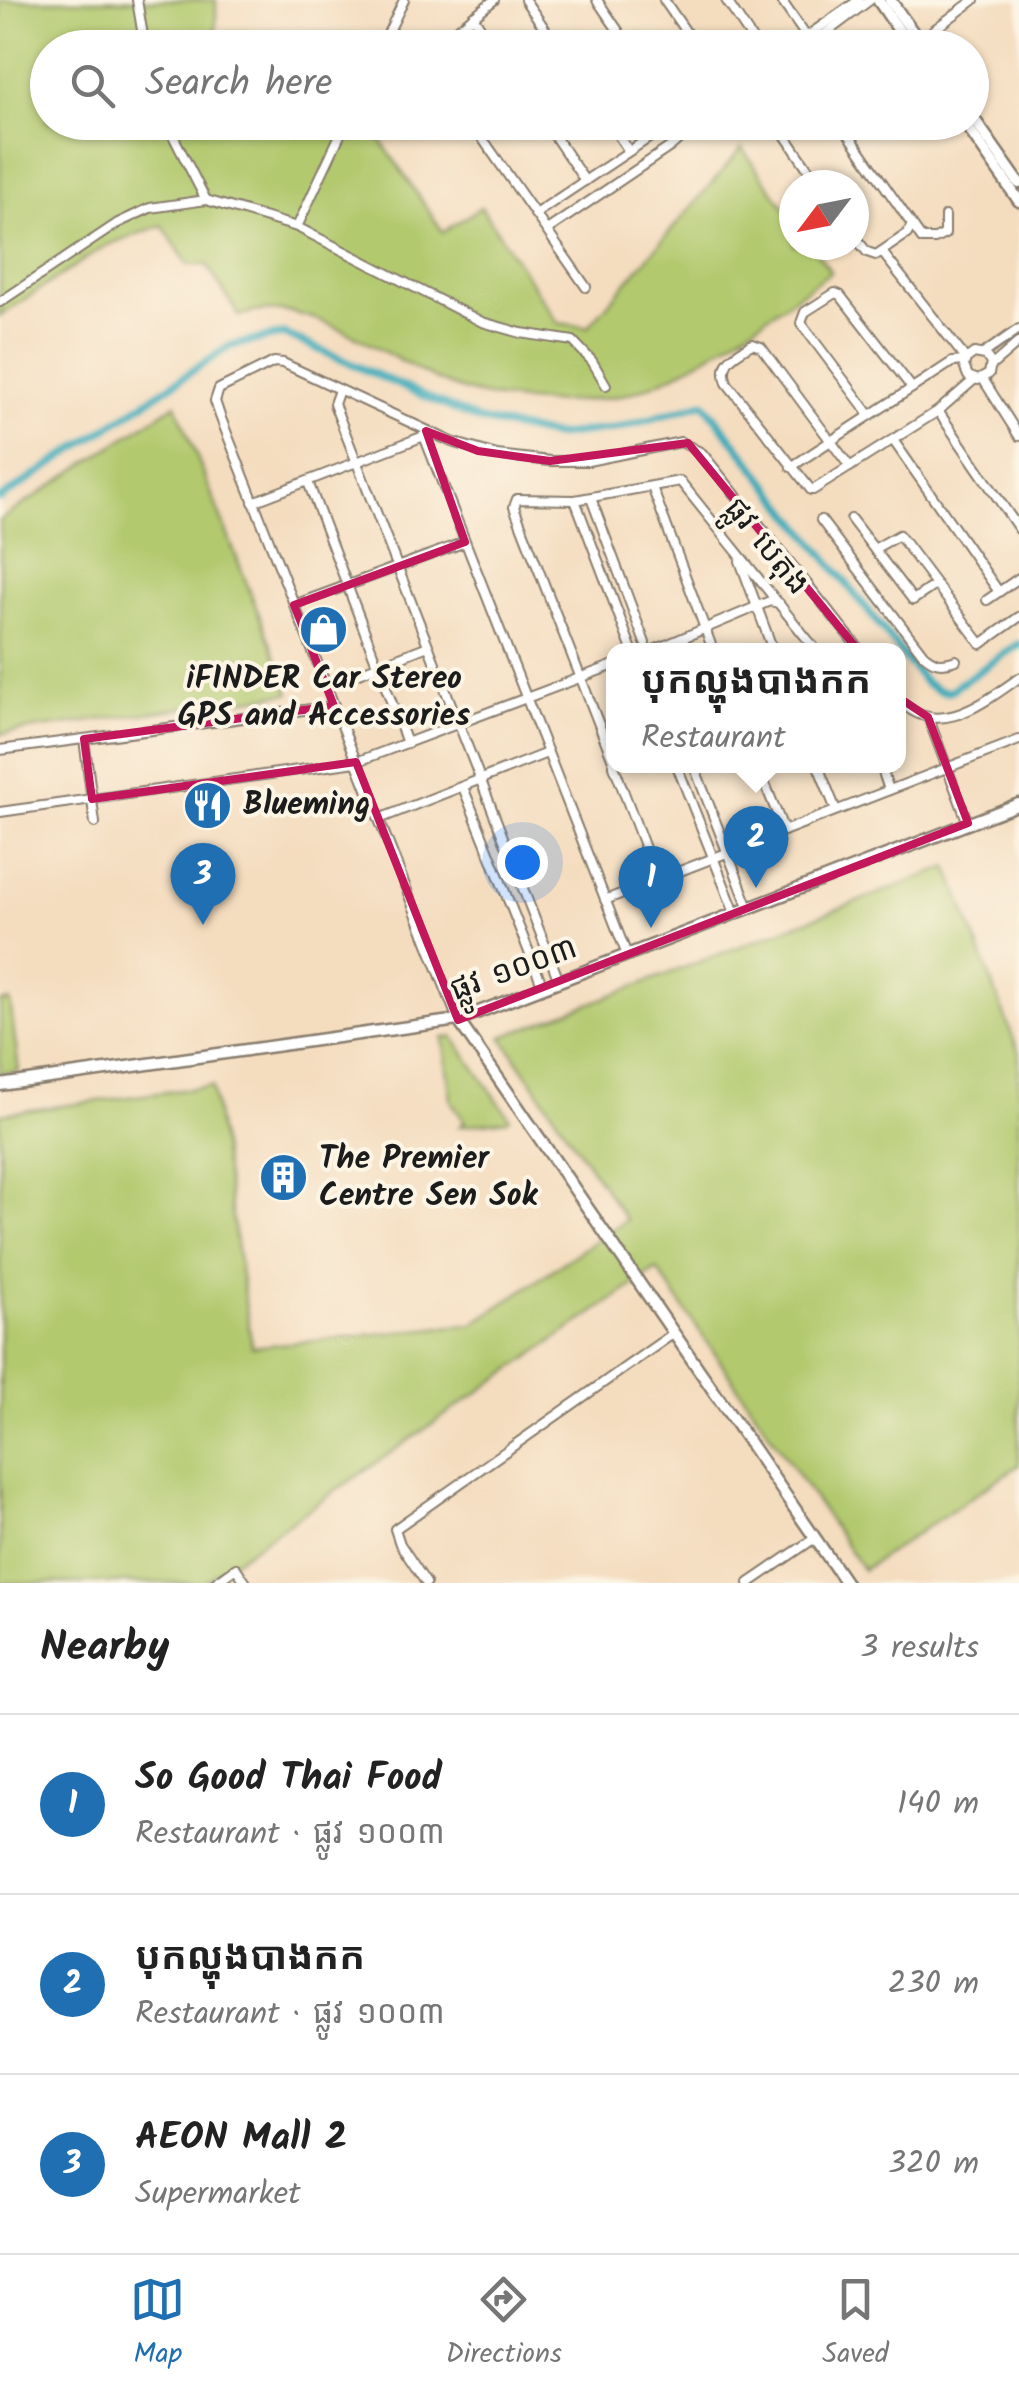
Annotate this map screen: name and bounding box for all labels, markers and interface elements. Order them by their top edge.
search box [30,30,989,140]
text: Search here [145,55,332,115]
icon: search [65,58,120,113]
north arrow [779,170,869,260]
street label: ផ្លូវ បេតុង [710,487,822,608]
shop icon: iFINDER Car Stereo GPS and Accessories [298,603,350,655]
popup [606,643,906,773]
text: បុកល្ហុងបាងកក [641,653,871,713]
place label: iFINDER Car Stereo GPS and Accessories [178,654,470,742]
text: Restaurant [641,713,786,764]
restaurant icon: Blueming [182,779,234,831]
place label: Blueming [243,780,370,831]
pin: 2 [724,806,788,888]
your location [497,837,548,888]
pin: 3 [170,842,236,925]
pin: 1 [618,846,684,928]
street label: ផ្លូវ ១០០៣ [443,923,585,1017]
place label: The Premier Centre Sen Sok [319,1134,539,1222]
building icon: The Premier Centre Sen Sok [258,1151,310,1203]
text: Nearby [40,1615,169,1682]
text: 3 results [860,1623,979,1674]
text: So Good Thai Food [135,1749,442,1809]
text: 1 [68,1779,77,1830]
text: 140 m [897,1779,979,1830]
text: Restaurant · ផ្លូវ ១០០៣ [135,1809,445,1860]
text: បុកល្ហុងបាងកក [135,1929,365,1989]
text: 2 [63,1959,82,2010]
text: 230 m [888,1959,979,2010]
text: Restaurant · ផ្លូវ ១០០៣ [135,1989,445,2040]
text: AEON Mall 2 [135,2109,347,2169]
text: 3 [64,2139,81,2190]
text: 320 m [888,2139,979,2190]
text: Supermarket [135,2169,301,2220]
tab: Map [130,2272,185,2377]
tab: Directions [446,2272,562,2377]
tab: Saved [822,2272,889,2377]

